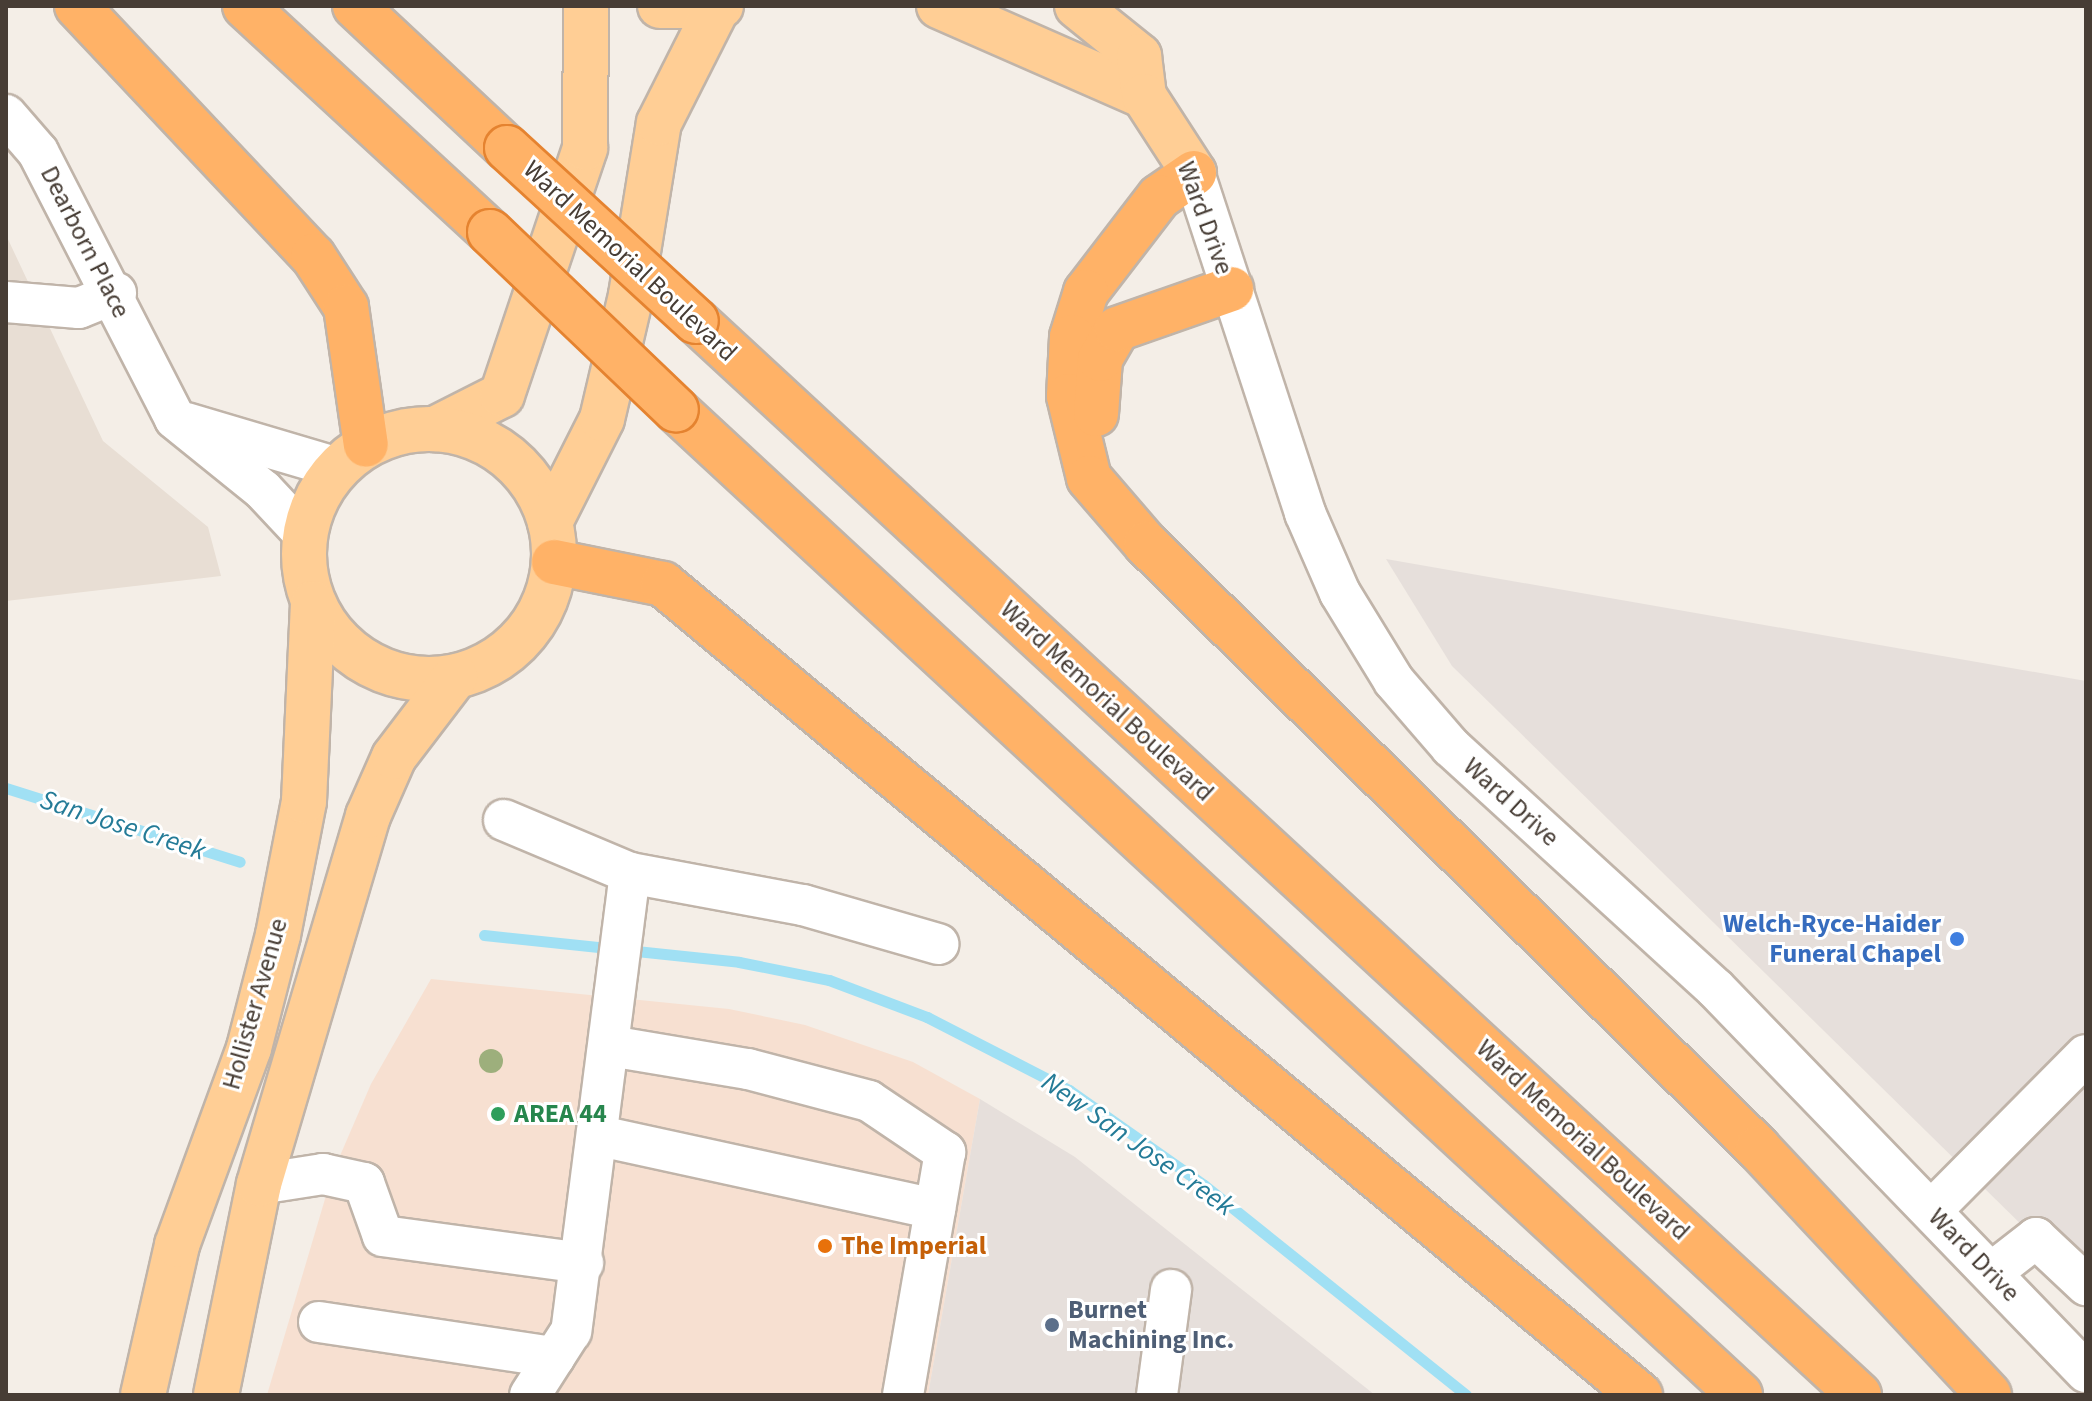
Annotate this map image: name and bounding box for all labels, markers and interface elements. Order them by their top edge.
street label: Ward Memorial Boulevard [517,154,743,368]
street label: Ward Drive [1170,157,1240,279]
street label: Dearborn Place [33,161,137,323]
street label: Ward Memorial Boulevard [994,594,1220,808]
street label: Ward Drive [1457,751,1565,853]
water label: San Jose Creek [36,782,210,868]
place label: Welch-Ryce-Haider Funeral Chapel [1723,908,1941,970]
street label: Hollister Avenue [216,915,294,1093]
marker: Welch-Ryce-Haider Funeral Chapel [1948,930,1966,948]
street label: Ward Memorial Boulevard [1470,1033,1696,1247]
water label: New San Jose Creek [1035,1065,1241,1223]
place label: AREA 44 [514,1098,607,1130]
marker: AREA 44 [489,1105,507,1123]
street label: Ward Drive [1922,1202,2026,1308]
place label: The Imperial [841,1230,986,1262]
marker: The Imperial [816,1237,834,1255]
place label: Burnet Machining Inc. [1068,1294,1234,1356]
marker: Burnet Machining Inc. [1043,1316,1061,1334]

